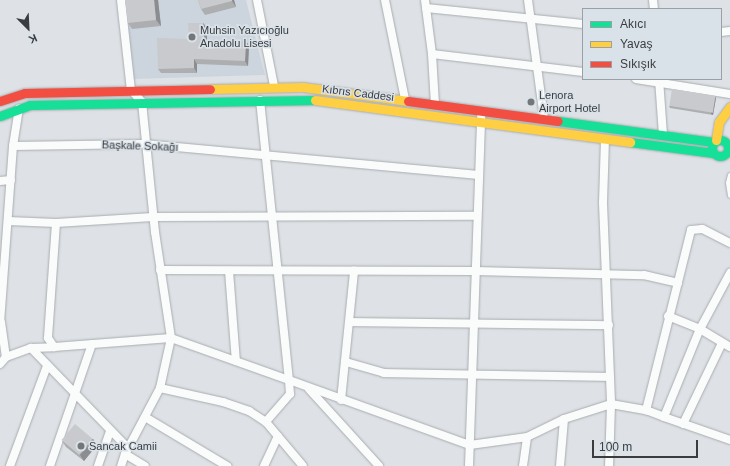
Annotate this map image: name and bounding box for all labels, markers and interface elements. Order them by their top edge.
north arrow [8,8,48,48]
legend [582,8,722,80]
text: Akıcı [620,17,647,31]
place label: Muhsin Yazıcıoğlu Anadolu Lisesi [200,24,289,50]
text: K [27,32,39,46]
marker: Muhsin Yazıcıoğlu Anadolu Lisesi [187,32,197,42]
text: Yavaş [620,37,652,51]
text: Sıkışık [620,57,656,71]
street label: Kıbrıs Caddesi [321,82,395,104]
place label: Lenora Airport Hotel [539,89,600,115]
marker: Lenora Airport Hotel [526,97,536,107]
street label: Başkale Sokağı [102,138,178,154]
scale bar [594,432,700,458]
place label: Sancak Camii [89,439,157,453]
text: 100 m [599,440,632,454]
marker: Sancak Camii [76,441,86,451]

